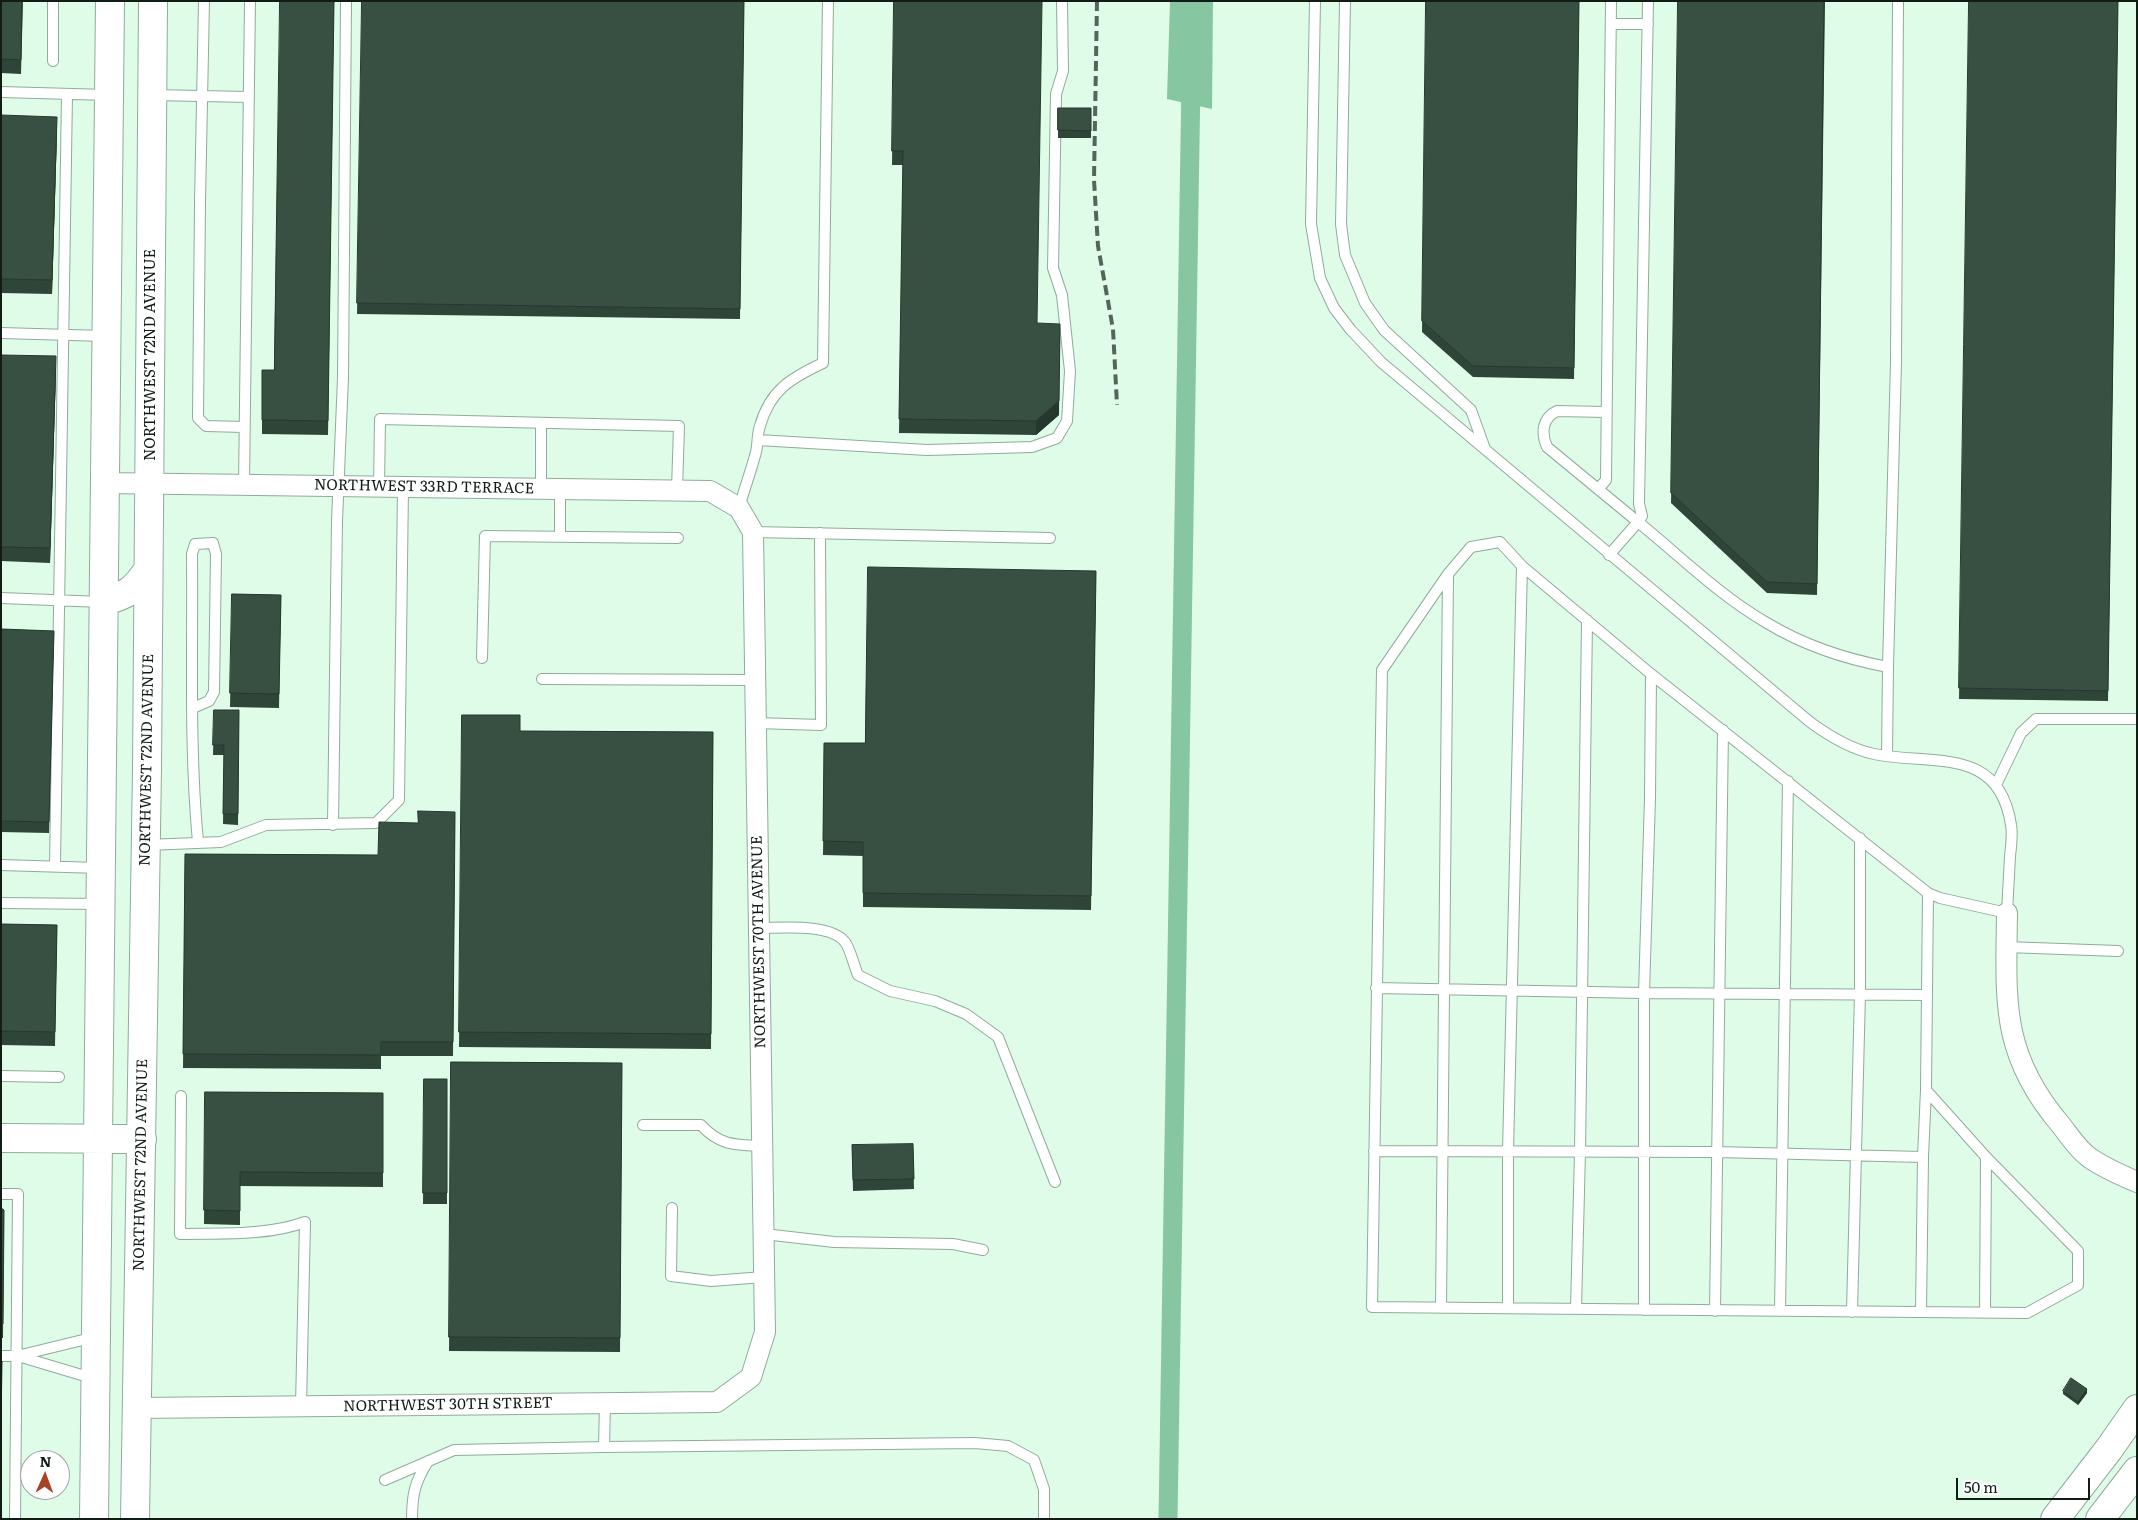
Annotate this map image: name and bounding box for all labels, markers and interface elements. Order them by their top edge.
street label: NORTHWEST 72ND AVENUE [142,249,160,461]
street label: NORTHWEST 33RD TERRACE [314,476,534,498]
street label: NORTHWEST 72ND AVENUE [136,654,158,866]
street label: NORTHWEST 70TH AVENUE [748,835,770,1049]
street label: NORTHWEST 72ND AVENUE [130,1059,152,1271]
street label: NORTHWEST 30TH STREET [343,1394,553,1416]
north arrow [20,1450,70,1500]
text: N [39,1451,52,1471]
scale bar [1958,1468,2092,1500]
text: 50 m [1964,1475,1998,1498]

